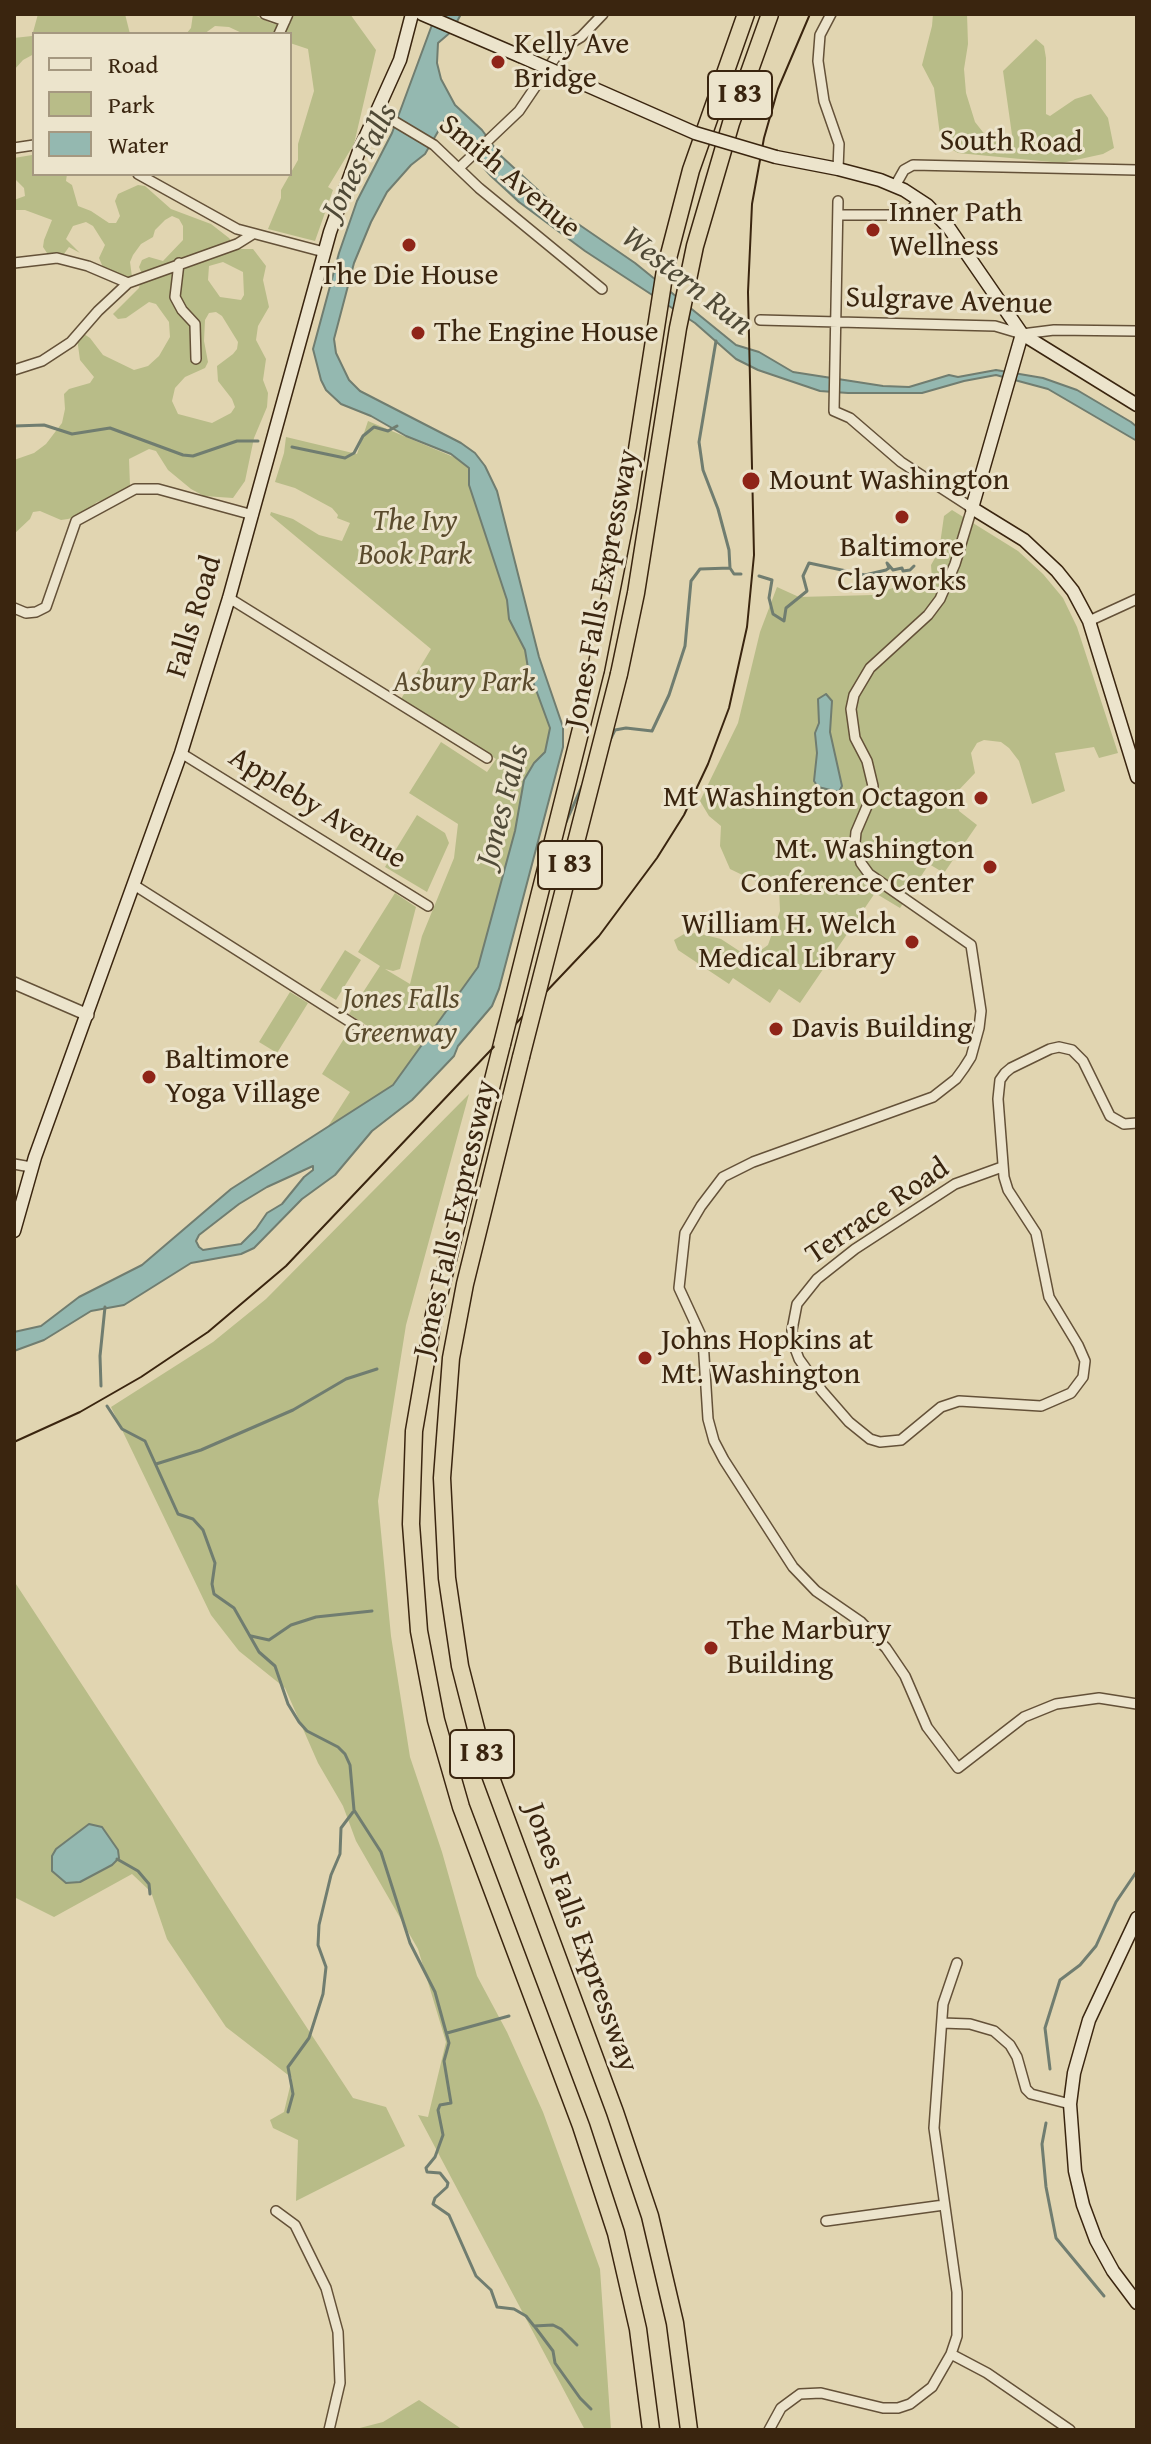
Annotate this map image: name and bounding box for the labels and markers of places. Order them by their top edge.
place label: Kelly Ave Bridge [514,27,629,98]
marker: Kelly Ave Bridge [489,53,507,71]
place label: Inner Path Wellness [889,195,1023,266]
marker: Inner Path Wellness [864,221,882,239]
marker: The Die House [400,236,418,254]
place label: The Die House [319,258,499,294]
place label: The Engine House [434,315,659,351]
marker: The Engine House [409,324,427,342]
place label: Mount Washington [769,463,1009,499]
marker: Mount Washington [740,470,762,492]
marker: Baltimore Clayworks [893,508,911,526]
place label: Baltimore Clayworks [837,530,967,600]
place label: Mt Washington Octagon [663,780,965,816]
marker: Mt Washington Octagon [972,789,990,807]
place label: Mt. Washington Conference Center [741,832,974,902]
marker: Mt. Washington Conference Center [981,858,999,876]
place label: William H. Welch Medical Library [681,907,896,978]
marker: William H. Welch Medical Library [903,933,921,951]
place label: Davis Building [792,1011,972,1047]
marker: Davis Building [767,1020,785,1038]
place label: Baltimore Yoga Village [165,1042,320,1112]
marker: Baltimore Yoga Village [140,1068,158,1086]
place label: Johns Hopkins at Mt. Washington [661,1323,873,1394]
marker: Johns Hopkins at Mt. Washington [636,1349,654,1367]
place label: The Marbury Building [727,1613,892,1684]
marker: The Marbury Building [702,1639,720,1657]

